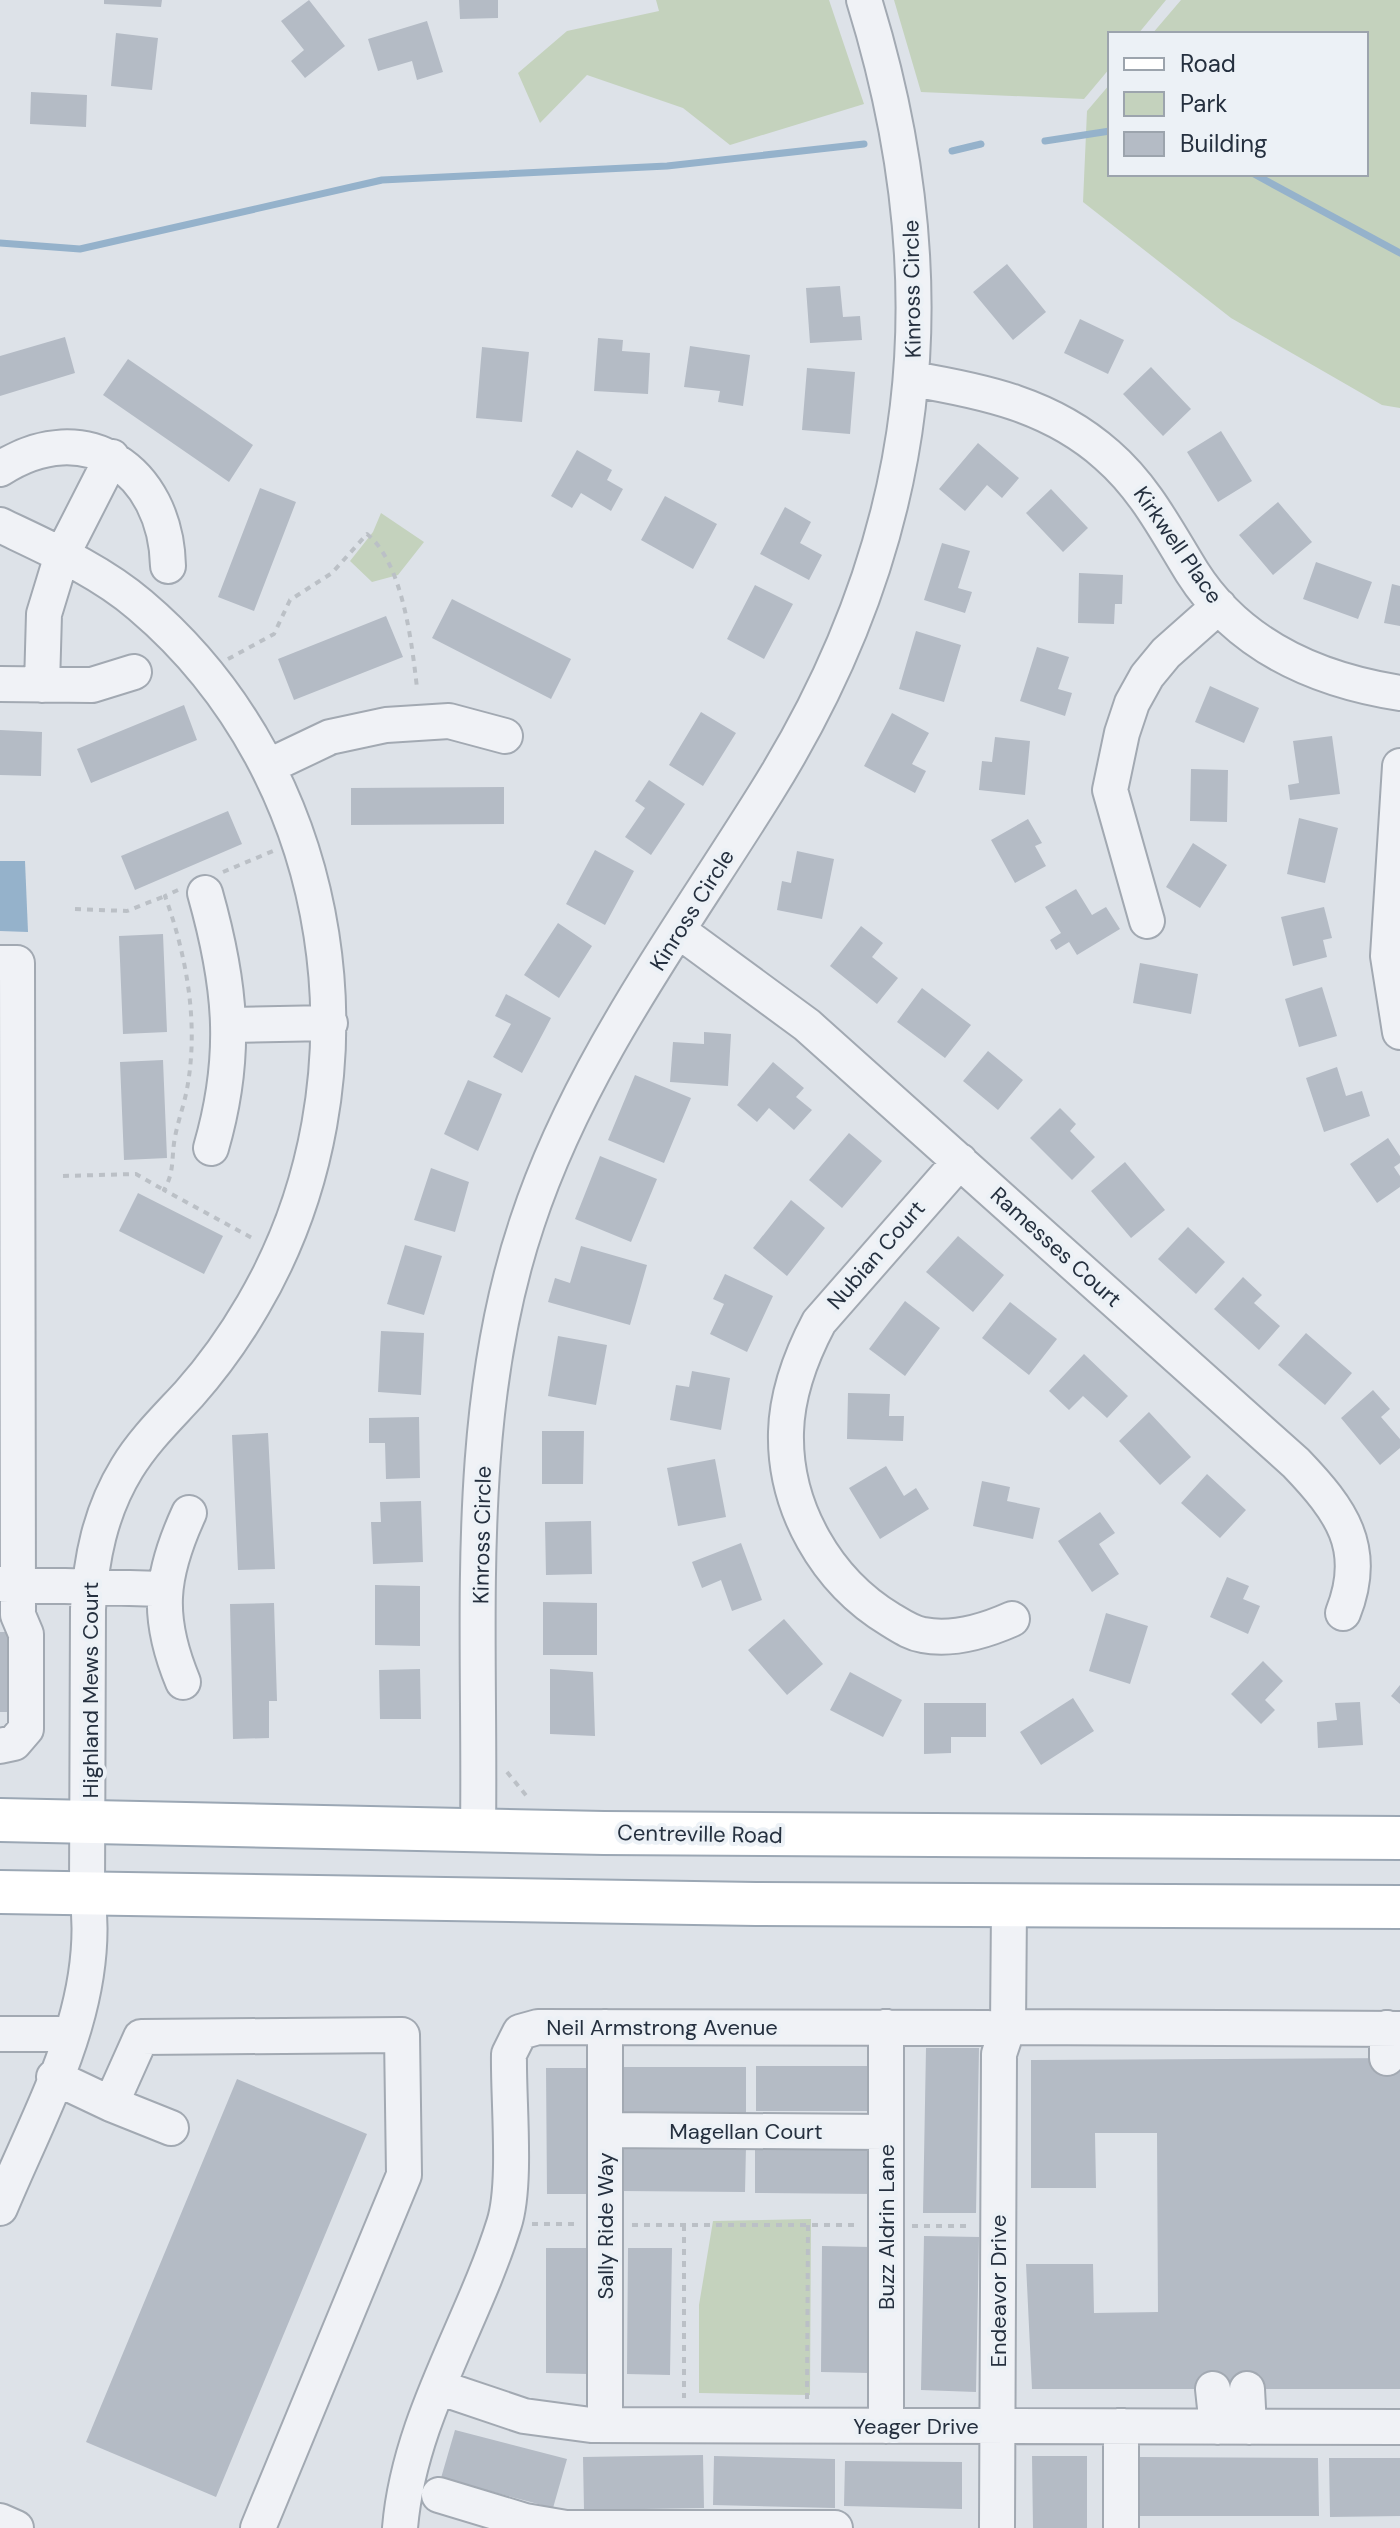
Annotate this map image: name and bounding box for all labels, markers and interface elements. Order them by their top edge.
legend [1108,32,1368,176]
text: Road [1180,48,1236,79]
text: Park [1180,88,1227,119]
text: Building [1180,128,1267,159]
street label: Kinross Circle [896,220,928,358]
street label: Kirkwell Place [1127,481,1229,609]
street label: Kinross Circle [643,844,741,976]
street label: Ramesses Court [984,1181,1128,1313]
street label: Nubian Court [821,1194,931,1316]
street label: Kinross Circle [466,1466,498,1604]
street label: Highland Mews Court [76,1582,105,1798]
street label: Centreville Road [617,1818,783,1850]
street label: Neil Armstrong Avenue [546,2013,778,2042]
street label: Magellan Court [669,2117,823,2146]
street label: Buzz Aldrin Lane [872,2144,901,2310]
street label: Sally Ride Way [591,2152,620,2300]
street label: Endeavor Drive [984,2214,1013,2368]
street label: Yeager Drive [853,2412,979,2441]

